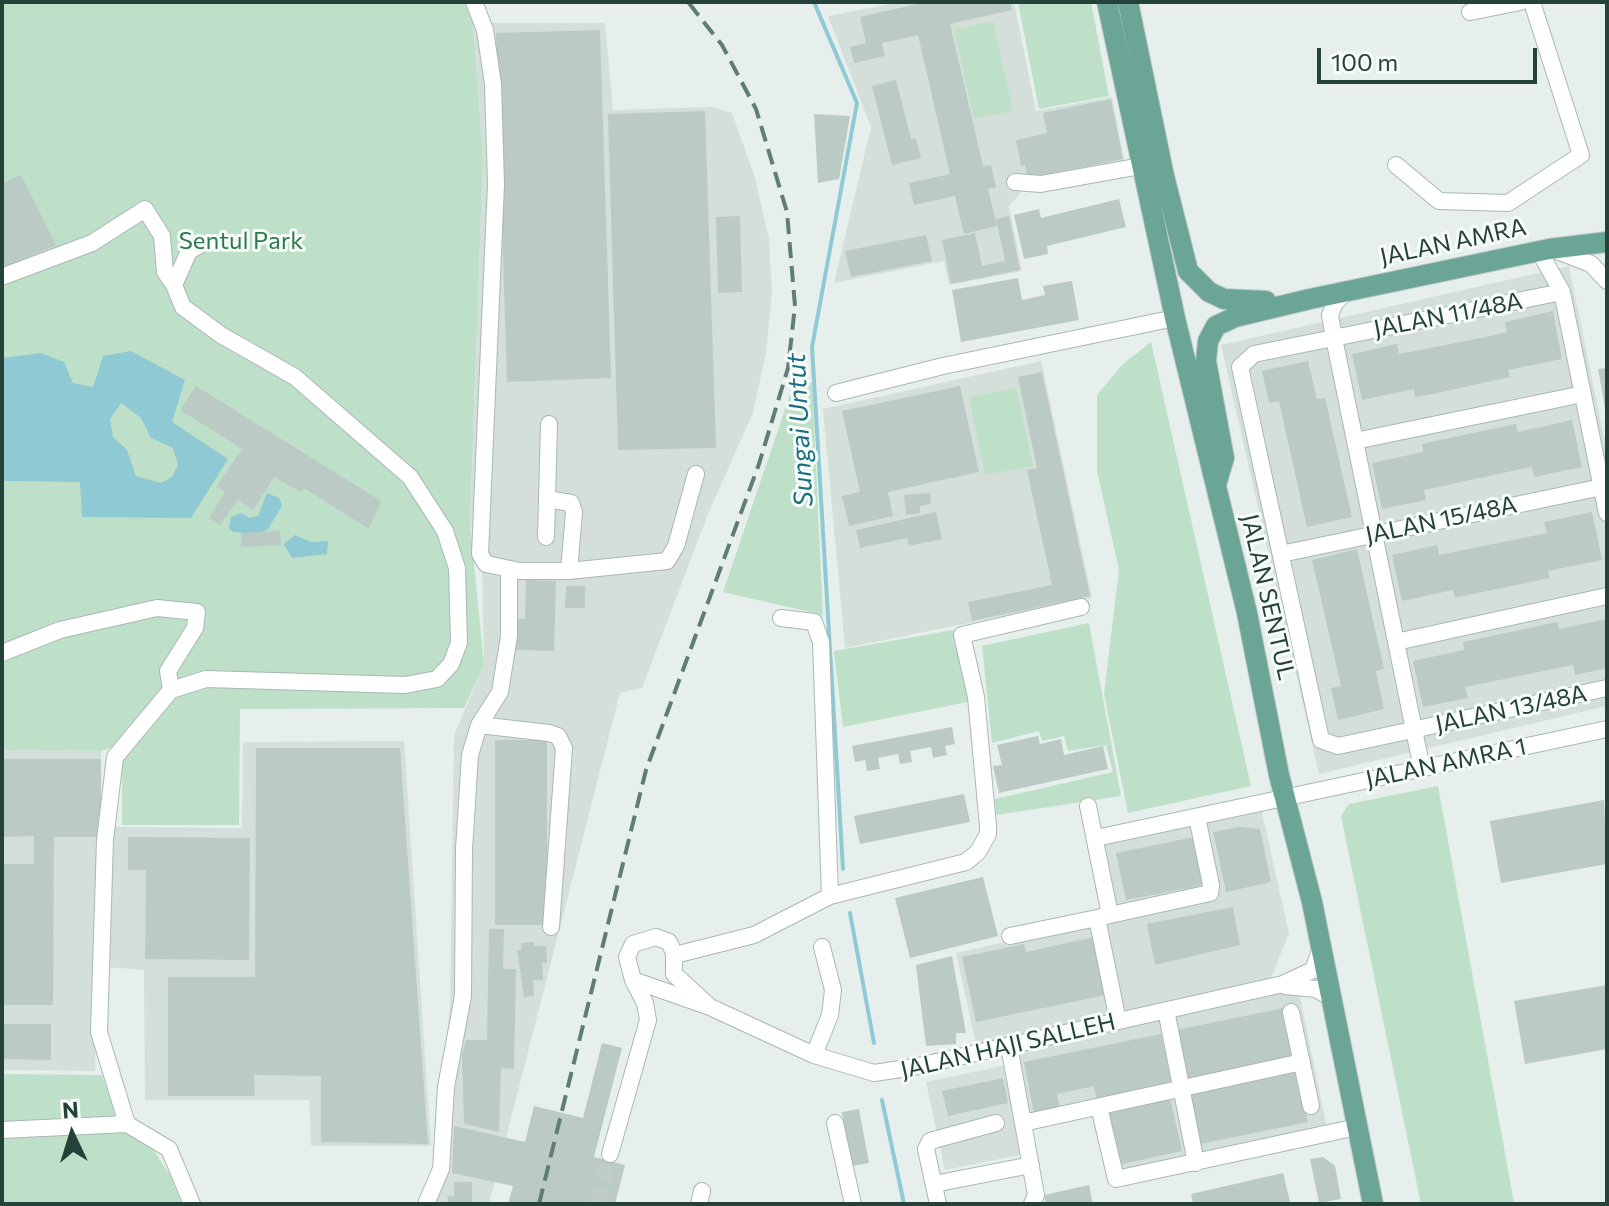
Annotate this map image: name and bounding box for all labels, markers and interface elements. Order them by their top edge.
scale bar [1321,32,1541,82]
text: 100 m [1331,47,1398,76]
street label: JALAN AMRA [1377,212,1529,272]
park label: Sentul Park [179,227,303,255]
street label: JALAN 11/48A [1371,286,1525,344]
water label: Sungai Untut [780,353,820,507]
street label: JALAN 15/48A [1363,490,1519,550]
street label: JALAN SENTUL [1235,511,1301,683]
street label: JALAN 13/48A [1433,679,1589,739]
street label: JALAN AMRA 1 [1363,732,1529,794]
street label: JALAN HAJI SALLEH [898,1007,1118,1085]
north arrow [32,1094,112,1174]
text: N [61,1096,79,1124]

